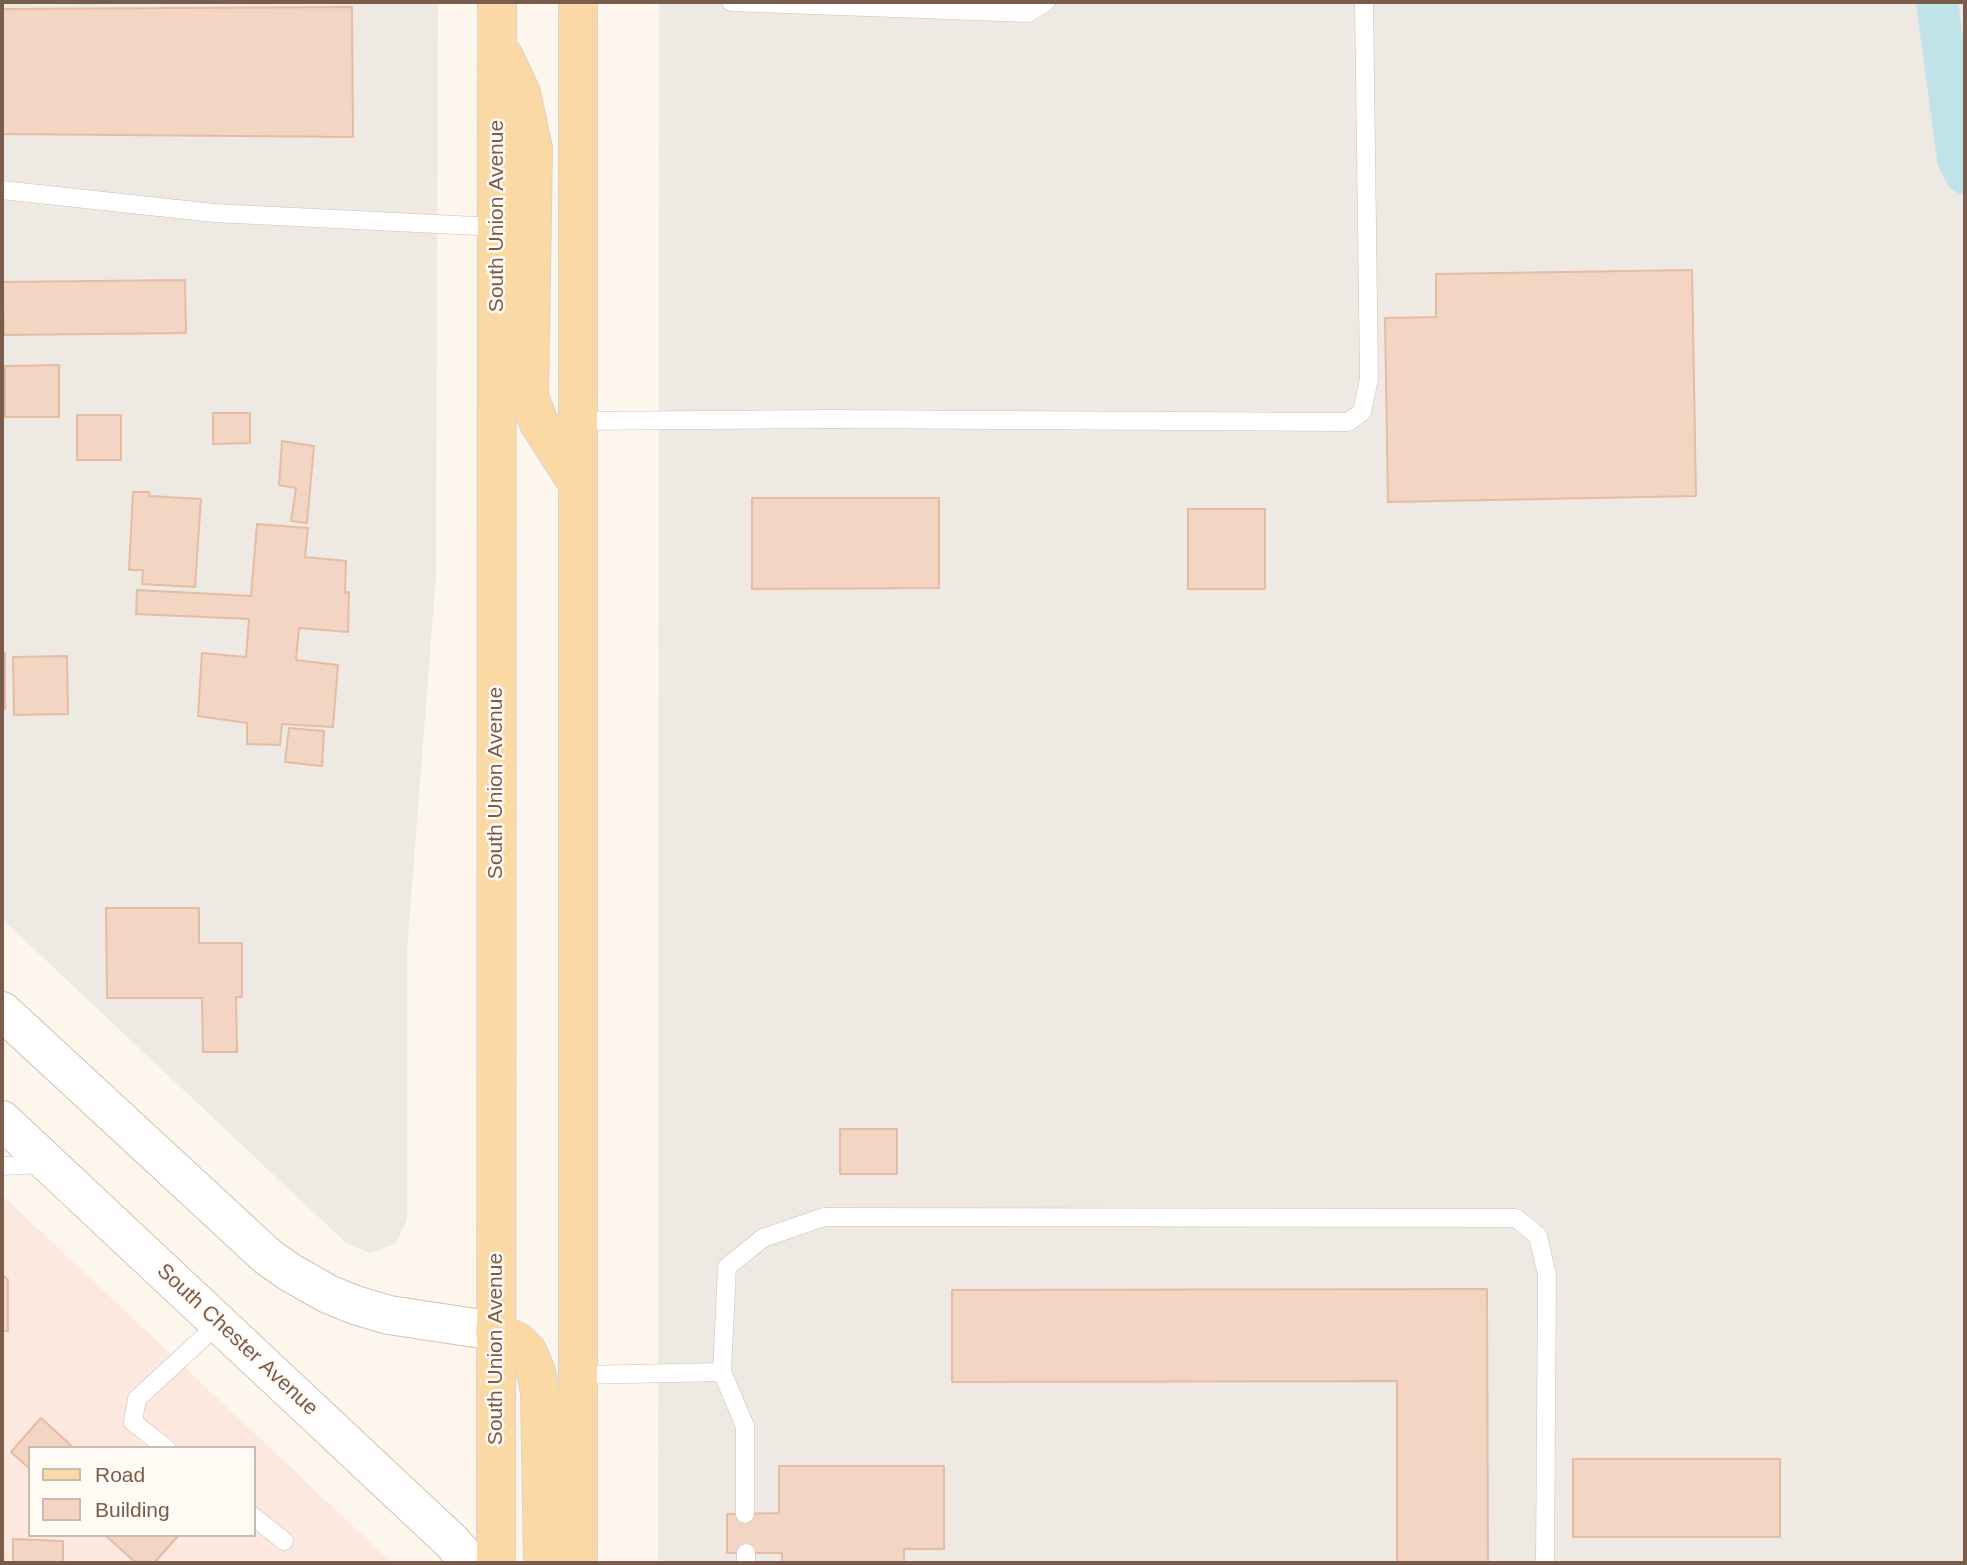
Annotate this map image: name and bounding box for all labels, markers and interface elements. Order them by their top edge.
street label: South Union Avenue [484,120,510,312]
street label: South Union Avenue [483,687,509,879]
street label: South Union Avenue [483,1253,509,1445]
street label: South Chester Avenue [151,1259,323,1421]
legend [28,1446,256,1537]
text: Road [95,1463,145,1486]
text: Building [95,1498,170,1521]

